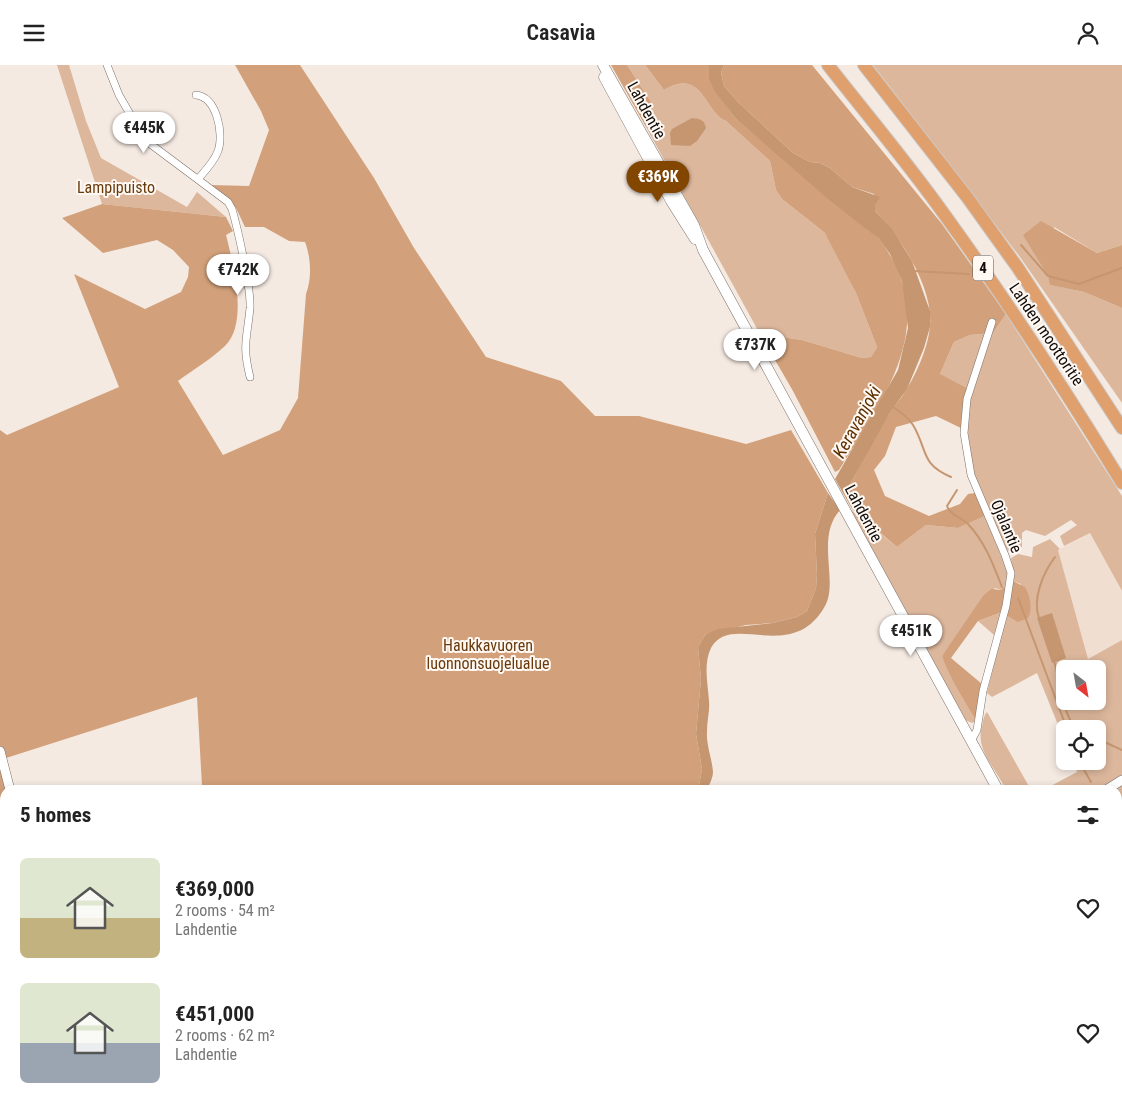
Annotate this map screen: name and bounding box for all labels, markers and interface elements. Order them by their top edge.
icon: menu [20,19,48,47]
icon: person [1074,19,1102,47]
text: Casavia [527,20,595,45]
street label: Lahdentie [623,78,670,142]
pin: €445K [109,111,179,154]
text: €445K [123,118,165,137]
pin: €369K [623,161,693,203]
text: €369K [637,167,679,186]
park label: Lampipuisto [77,178,155,197]
pin: €742K [203,253,273,296]
road number: 4 [973,255,993,281]
text: €742K [217,260,259,279]
street label: Lahden moottoritie [1005,279,1088,389]
pin: €737K [720,329,790,371]
text: €737K [734,335,776,354]
water label: Keravanjoki [828,381,885,462]
street label: Lahdentie [841,481,887,545]
street label: Ojalantie [987,497,1026,556]
pin: €451K [876,615,946,657]
text: €451K [890,621,932,640]
park label: Haukkavuoren luonnonsuojelualue [427,636,549,673]
north arrow [1056,660,1106,710]
map controls [1056,660,1106,770]
button: locate [1056,720,1106,770]
icon: filters [1074,801,1102,829]
text: 5 homes [20,803,91,827]
text: €369,000 [175,877,254,901]
icon: home [60,878,120,938]
icon: heart [1074,894,1102,922]
text: 2 rooms · 54 m² [175,901,275,920]
text: Lahdentie [175,920,237,939]
text: €451,000 [175,1002,254,1026]
icon: home [60,1003,120,1063]
icon: heart [1074,1019,1102,1047]
text: 2 rooms · 62 m² [175,1026,275,1045]
text: Lahdentie [175,1045,237,1064]

